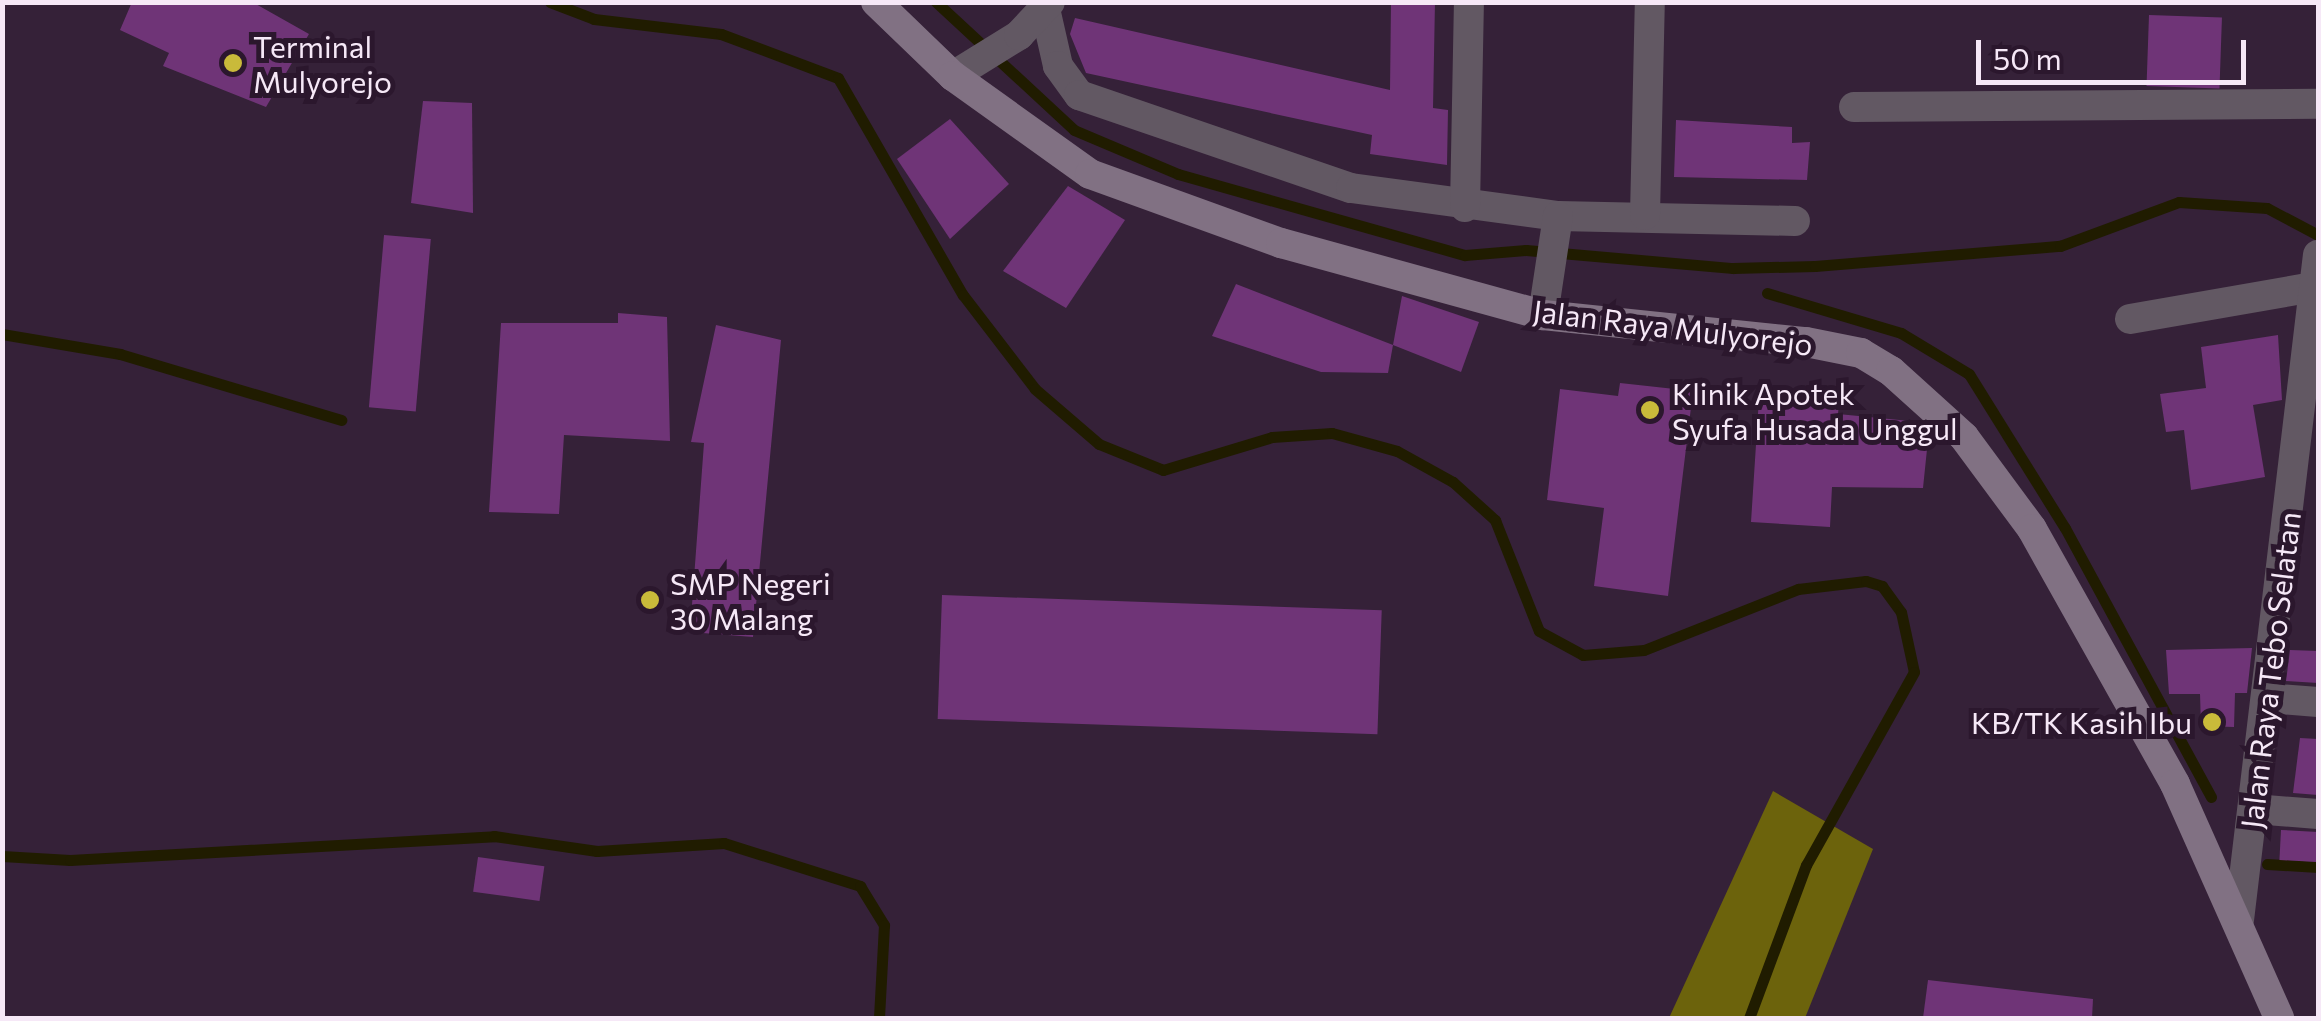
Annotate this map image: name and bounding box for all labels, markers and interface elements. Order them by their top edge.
scale bar [1981,20,2251,82]
place label: Terminal Mulyorejo [253,28,392,98]
text: 50 m [1993,39,2062,76]
marker: Terminal Mulyorejo [222,52,244,74]
street label: Jalan Raya Mulyorejo [1531,292,1815,362]
place label: Klinik Apotek Syufa Husada Unggul [1672,375,1958,446]
marker: Klinik Apotek Syufa Husada Unggul [1637,397,1663,423]
street label: Jalan Raya Tebo Selatan [2233,510,2307,830]
place label: SMP Negeri 30 Malang [670,565,831,636]
marker: SMP Negeri 30 Malang [639,589,661,611]
place label: KB/TK Kasih Ibu [1971,704,2192,740]
marker: KB/TK Kasih Ibu [2201,711,2223,733]

